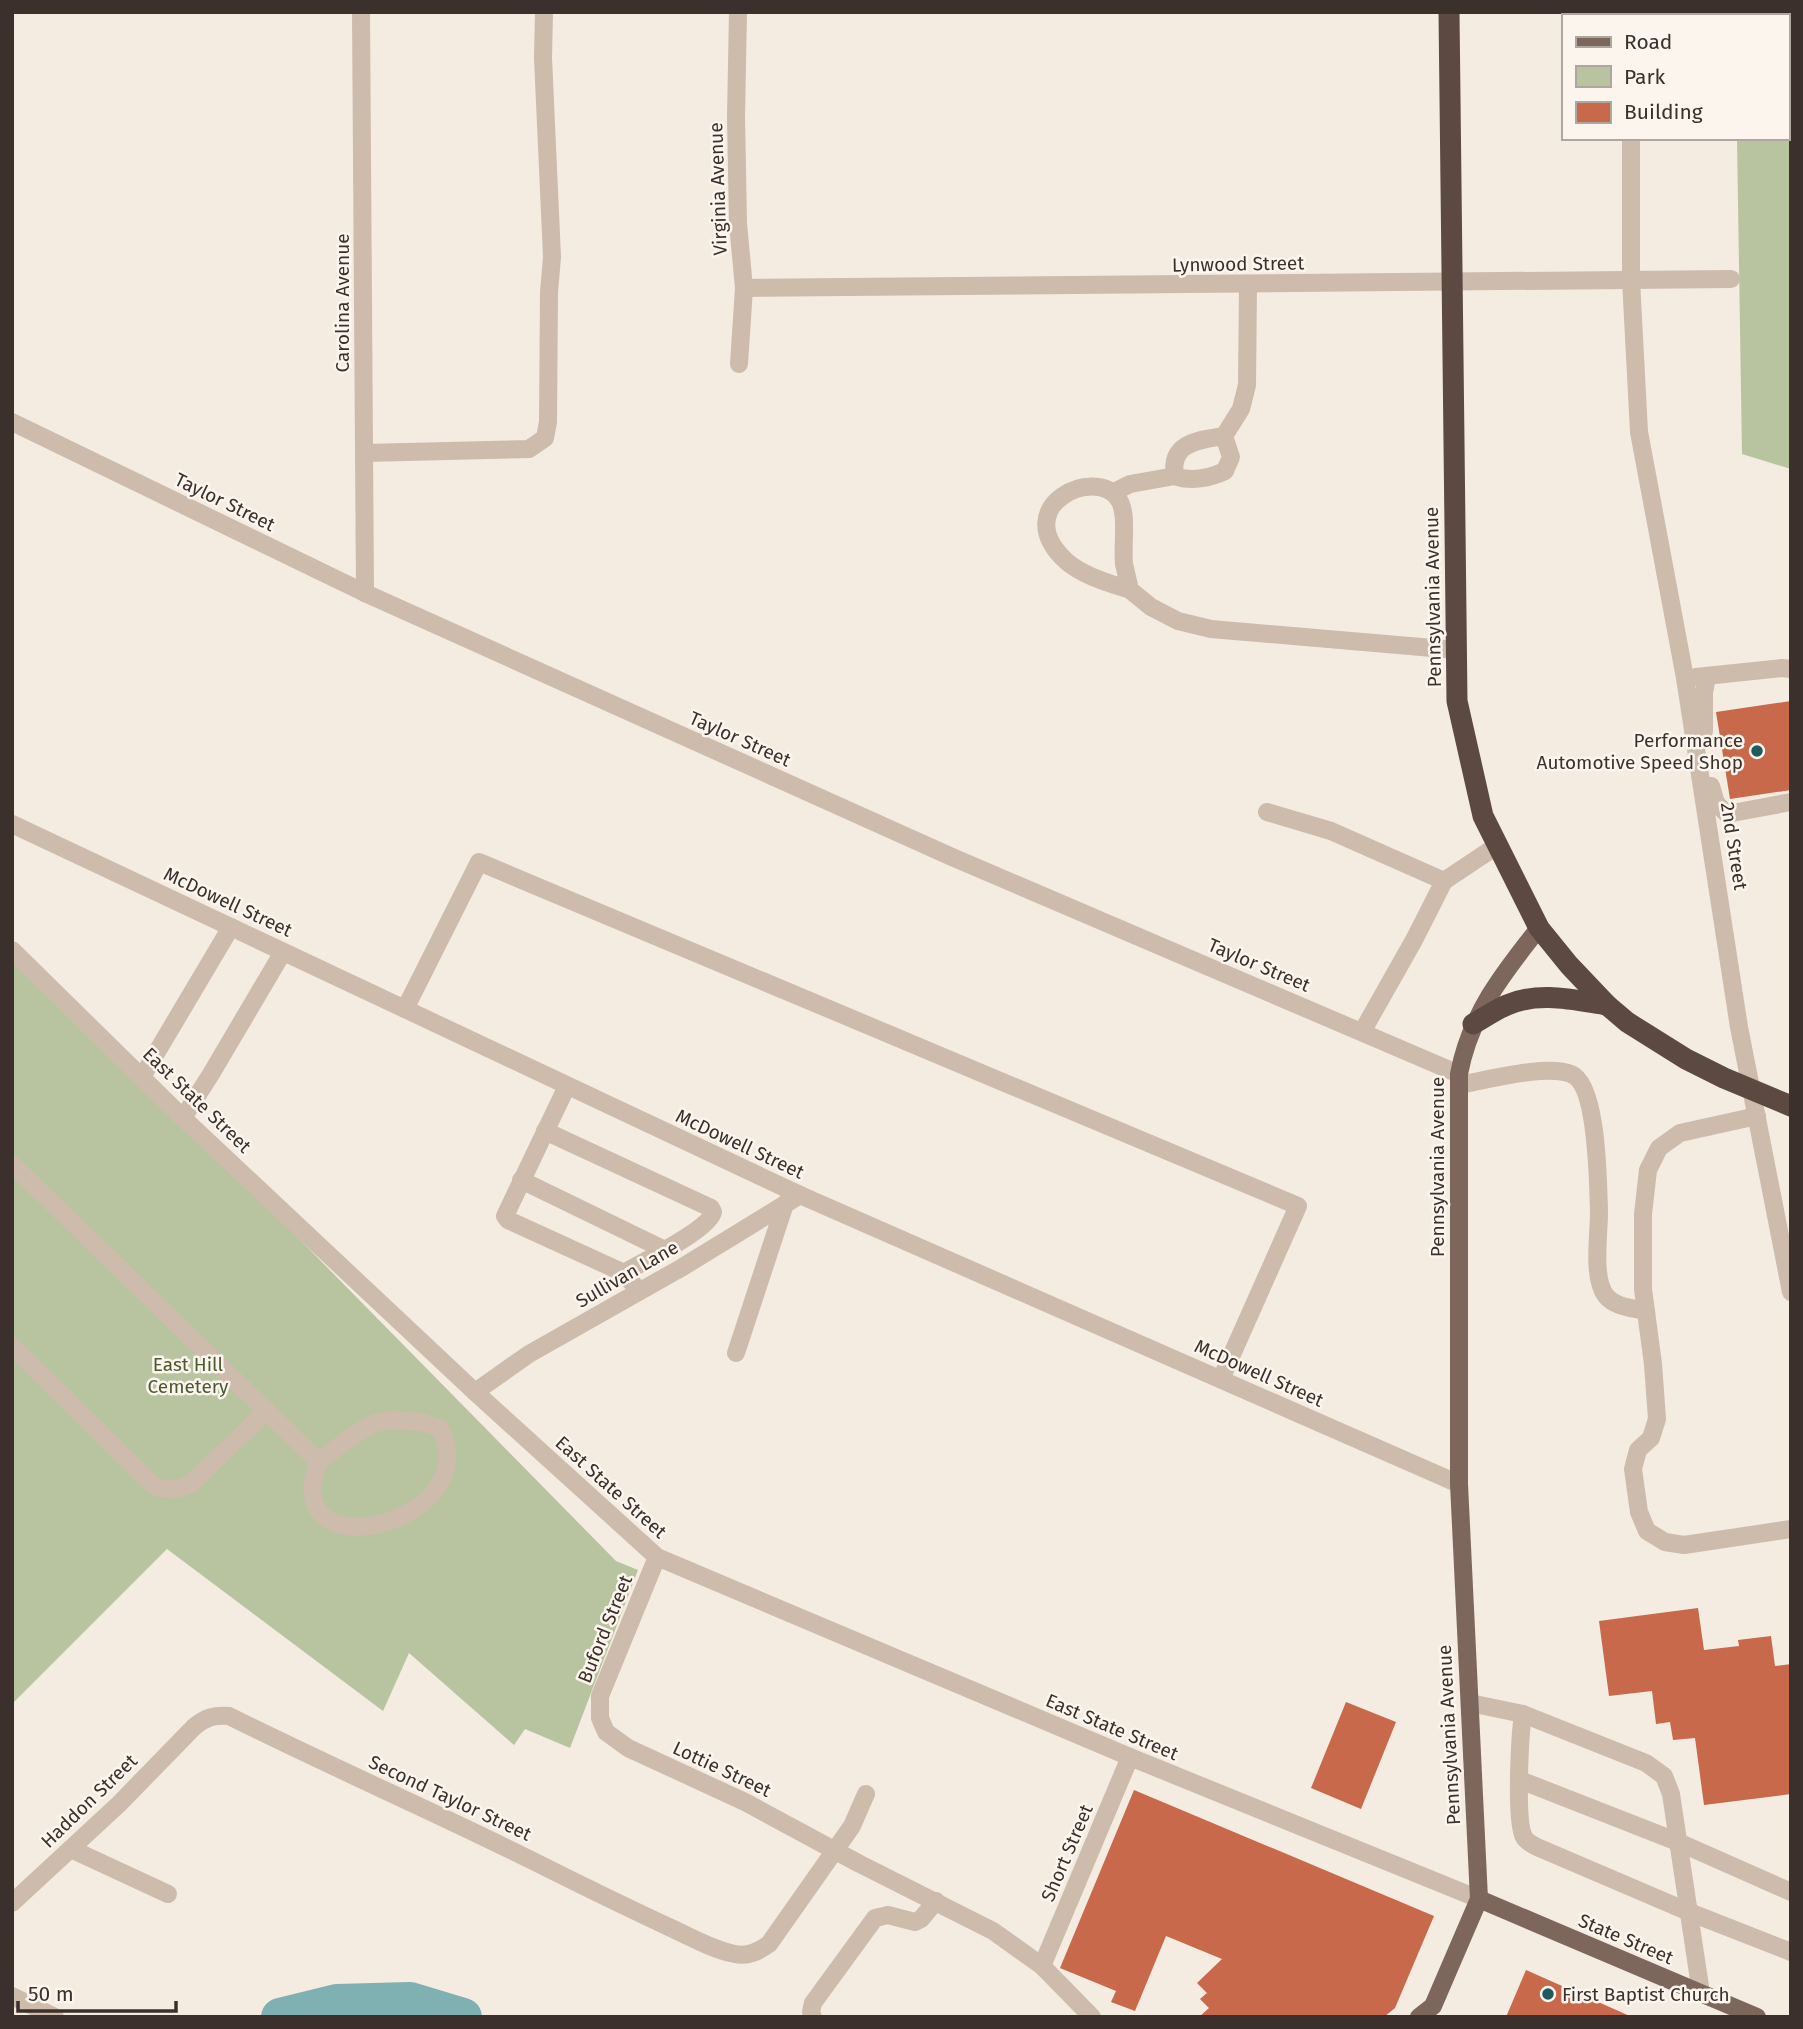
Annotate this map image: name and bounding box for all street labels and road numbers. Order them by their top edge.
street label: Virginia Avenue [704,122,732,256]
street label: Carolina Avenue [331,233,354,373]
street label: Lynwood Street [1172,251,1305,277]
street label: Taylor Street [171,468,279,536]
street label: Pennsylvania Avenue [1420,506,1446,688]
street label: Taylor Street [686,706,794,772]
street label: 2nd Street [1716,801,1752,892]
street label: McDowell Street [160,862,296,942]
street label: Taylor Street [1204,933,1314,997]
street label: East State Street [138,1042,256,1158]
street label: Pennsylvania Avenue [1426,1077,1449,1257]
street label: McDowell Street [672,1104,808,1184]
street label: Sullivan Lane [572,1235,682,1313]
street label: McDowell Street [1191,1334,1327,1412]
street label: East State Street [551,1431,671,1543]
street label: Buford Street [573,1571,637,1686]
street label: Pennsylvania Avenue [1433,1644,1465,1826]
street label: East State Street [1042,1689,1182,1765]
street label: Lottie Street [669,1736,775,1802]
street label: Haddon Street [36,1749,142,1853]
street label: Second Taylor Street [365,1750,535,1846]
street label: Short Street [1036,1801,1098,1905]
street label: State Street [1575,1909,1677,1969]

